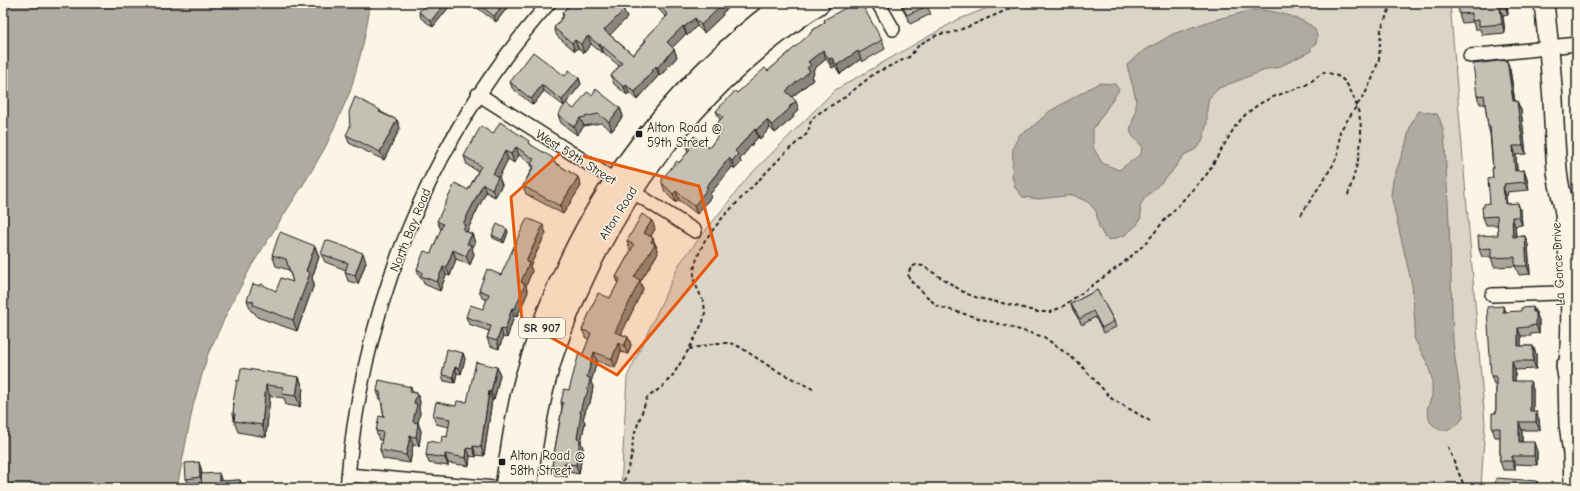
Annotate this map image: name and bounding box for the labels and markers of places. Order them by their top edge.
place label: Alton Road @ 59th Street [647,120,722,150]
marker: Alton Road @ 59th Street [634,129,644,139]
place label: Alton Road @ 58th Street [510,448,585,478]
marker: Alton Road @ 58th Street [497,457,507,467]

